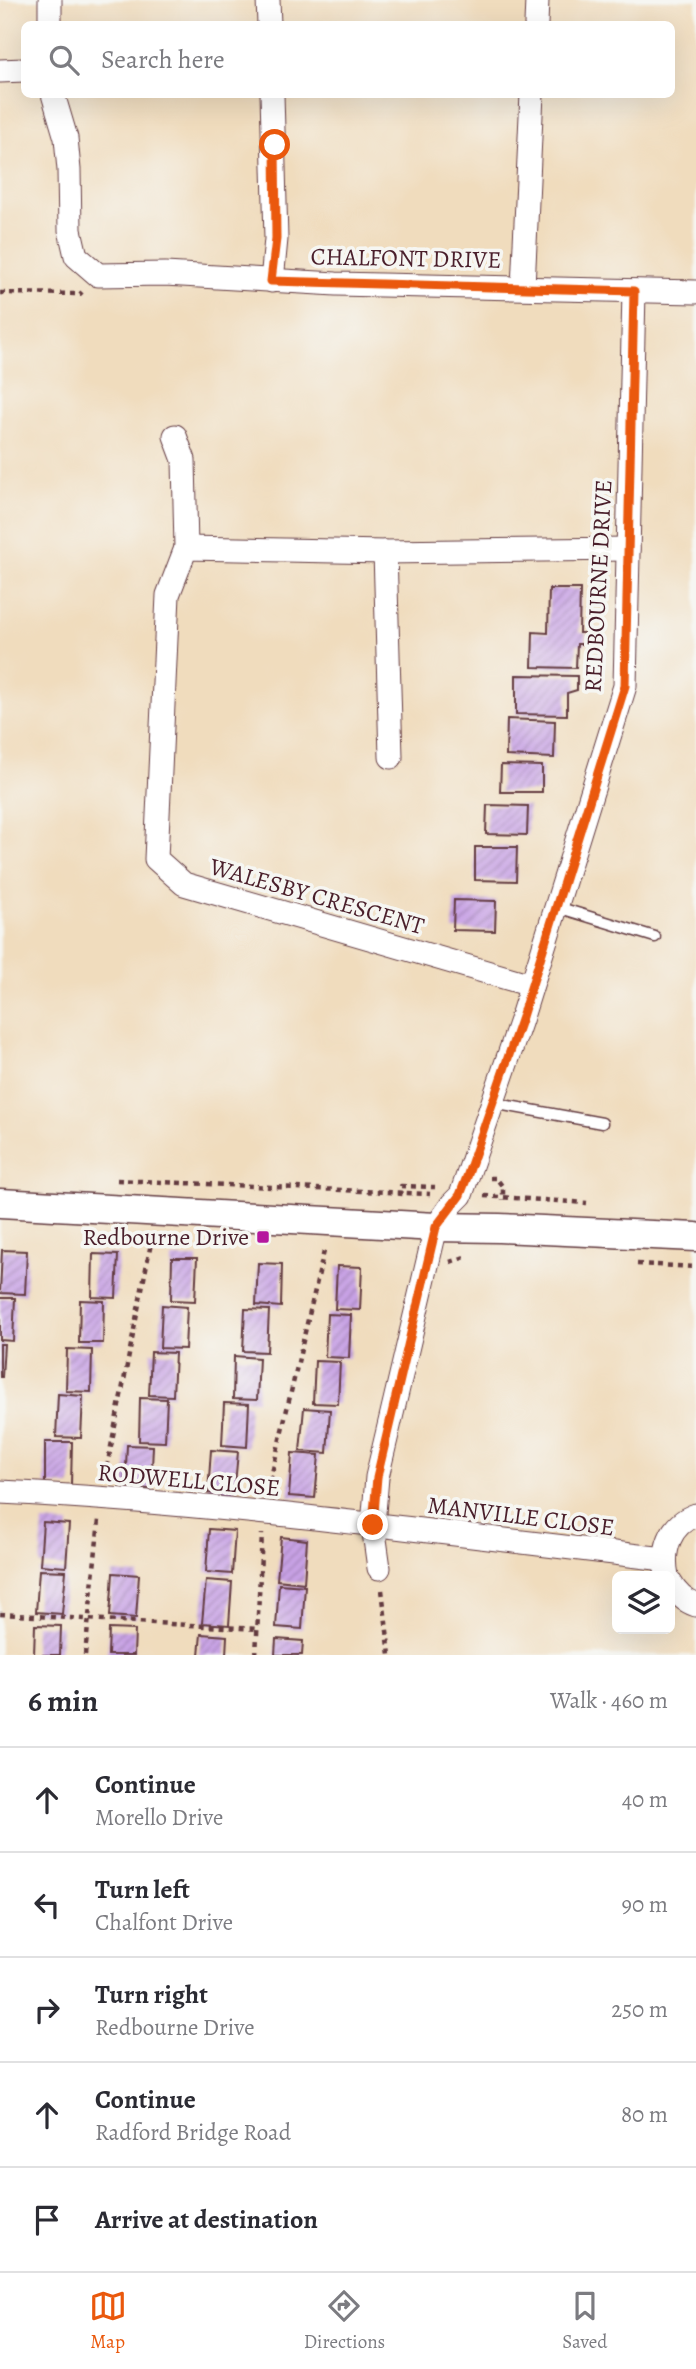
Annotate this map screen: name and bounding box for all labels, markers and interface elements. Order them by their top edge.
search box [21,21,675,98]
icon: search [45,41,83,79]
text: Search here [101,42,225,77]
route start [259,129,290,160]
street label: CHALFONT DRIVE [310,240,502,276]
street label: REDBOURNE DRIVE [576,479,620,693]
street label: WALESBY CRESCENT [205,850,428,942]
place label: Redbourne Drive [83,1221,249,1253]
marker: Redbourne Drive [255,1229,271,1245]
street label: RODWELL CLOSE [96,1456,282,1504]
street label: MANVILLE CLOSE [426,1489,616,1543]
route end [357,1509,388,1540]
map controls [612,1571,675,1634]
button: layers [612,1571,675,1634]
text: 6 min [28,1681,98,1721]
text: Walk · 460 m [550,1685,668,1716]
text: Continue [95,1767,196,1802]
icon: ahead [28,1781,66,1819]
text: 40 m [622,1784,668,1815]
text: Morello Drive [95,1802,223,1833]
text: Turn left [95,1872,190,1907]
icon: left [28,1886,66,1924]
text: 90 m [622,1889,668,1920]
text: Chalfont Drive [95,1907,233,1938]
text: Turn right [95,1977,208,2012]
icon: right [28,1991,66,2029]
text: 250 m [611,1994,668,2025]
text: Redbourne Drive [95,2012,255,2043]
text: Continue [95,2082,196,2117]
icon: ahead [28,2096,66,2134]
text: 80 m [621,2099,668,2130]
text: Radford Bridge Road [95,2117,291,2148]
icon: arrive [28,2201,66,2239]
text: Arrive at destination [95,2202,318,2237]
tab: Map [89,2287,127,2355]
tab: Directions [304,2287,385,2355]
tab: Saved [562,2287,607,2355]

